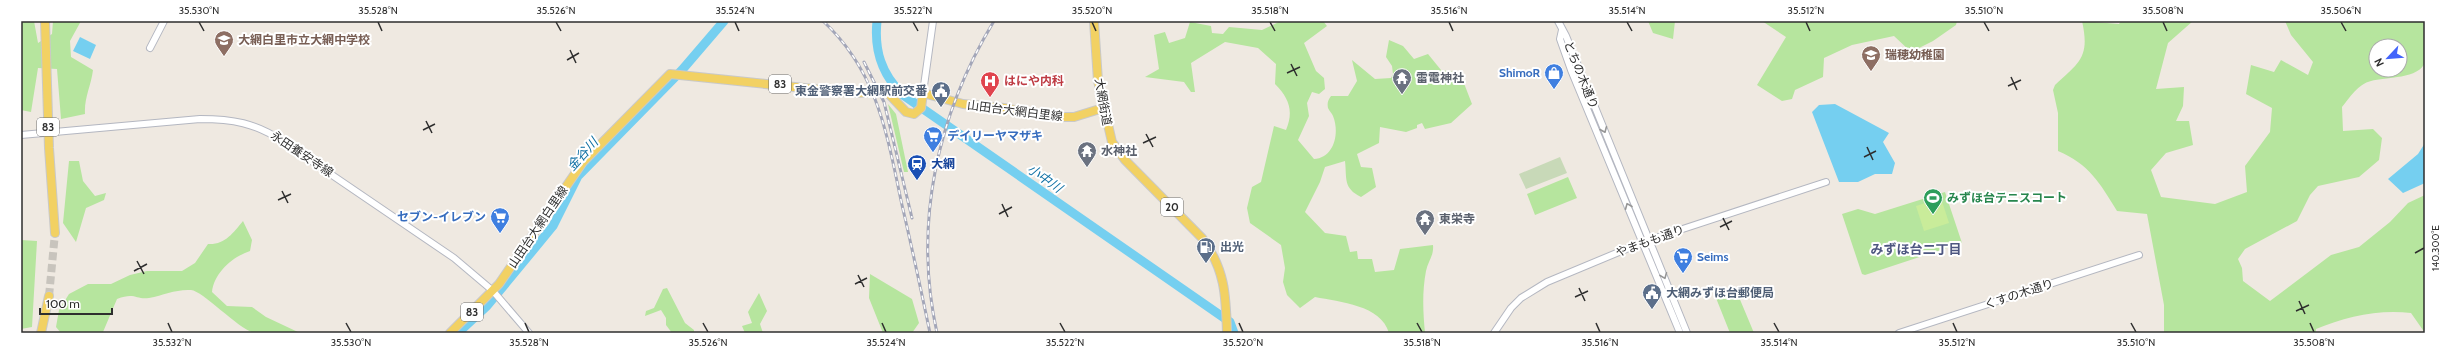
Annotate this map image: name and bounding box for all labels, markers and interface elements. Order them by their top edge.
text: 35.530°N [179,4,219,17]
text: 35.528°N [358,4,398,17]
text: 35.526°N [536,4,576,17]
text: 35.524°N [715,4,755,17]
text: 35.522°N [894,4,932,17]
text: 35.520°N [1072,4,1112,17]
text: 35.518°N [1251,4,1289,17]
text: 35.516°N [1430,4,1468,17]
text: 35.514°N [1608,4,1646,17]
text: 35.512°N [1788,4,1824,17]
text: 35.510°N [1965,4,2003,17]
text: 35.508°N [2142,4,2184,17]
text: 35.506°N [2321,4,2361,17]
school or university icon: 大網白里市立大網中学校 [213,29,235,57]
place label: 大網白里市立大網中学校 [238,32,370,47]
north arrow [2368,38,2408,78]
street label: とちの木通り [1561,39,1602,111]
school or university icon: 瑞穂幼稚園 [1860,44,1882,72]
place label: 瑞穂幼稚園 [1885,47,1945,62]
text: N [2371,56,2387,69]
shop icon: ShimoR [1543,62,1565,90]
place label: ShimoR [1499,65,1540,80]
temple icon: 雷電神社 [1391,67,1413,95]
hospital icon: はにや内科 [979,70,1001,98]
place label: 雷電神社 [1416,70,1464,85]
place label: はにや内科 [1004,73,1064,88]
road number: 83 [769,75,791,93]
street label: 大網街道 [1092,77,1115,127]
public building icon: 東金警察署大網駅前交番 [930,80,952,108]
place label: 東金警察署大網駅前交番 [795,83,928,98]
street label: 山田台大網白里線 [966,97,1064,124]
road number: 83 [37,118,59,136]
supermarket icon: デイリーヤマザキ [922,125,944,153]
street label: 永田養安寺線 [268,127,336,180]
one-way arrow [1599,127,1607,134]
place label: デイリーヤマザキ [947,128,1043,143]
water label: 金谷川 [563,133,602,174]
temple icon: 水神社 [1076,140,1098,168]
place label: 水神社 [1101,143,1137,158]
station icon: 大網 [906,153,928,181]
place label: 大網 [931,156,955,171]
water label: 小中川 [1024,160,1067,197]
street label: 山田台大網白里線 [505,183,571,271]
sports icon: みずほ台テニスコート [1922,187,1944,215]
place label: みずほ台テニスコート [1947,190,2067,205]
road number: 20 [1161,198,1183,216]
one-way arrow [1625,203,1633,211]
supermarket icon: セブン-イレブン [489,206,511,234]
temple icon: 東栄寺 [1414,208,1436,236]
place label: セブン-イレブン [397,209,486,224]
place label: 東栄寺 [1439,211,1475,226]
street label: やまもも通り [1613,221,1686,260]
text: 140.300°E [2429,225,2442,271]
fuel station icon: 出光 [1195,236,1217,264]
place label: 出光 [1220,239,1244,254]
district label: みずほ台二丁目 [1870,241,1962,257]
supermarket icon: Seims [1672,246,1694,274]
place label: Seims [1697,249,1729,264]
one-way arrow [1659,272,1667,280]
street label: くすの木通り [1982,275,2055,312]
public building icon: 大網みずほ台郵便局 [1641,282,1663,310]
place label: 大網みずほ台郵便局 [1666,285,1774,300]
scale bar [40,290,112,316]
text: 100 m [46,296,80,311]
road number: 83 [461,303,483,321]
text: 35.532°N [153,336,191,349]
text: 35.530°N [331,336,371,349]
text: 35.528°N [509,336,549,349]
text: 35.526°N [688,336,728,349]
text: 35.524°N [866,336,906,349]
text: 35.522°N [1046,336,1084,349]
text: 35.520°N [1223,336,1263,349]
text: 35.518°N [1403,336,1441,349]
text: 35.516°N [1581,336,1619,349]
text: 35.514°N [1760,336,1798,349]
text: 35.512°N [1939,336,1975,349]
text: 35.510°N [2117,336,2155,349]
text: 35.508°N [2293,336,2335,349]

